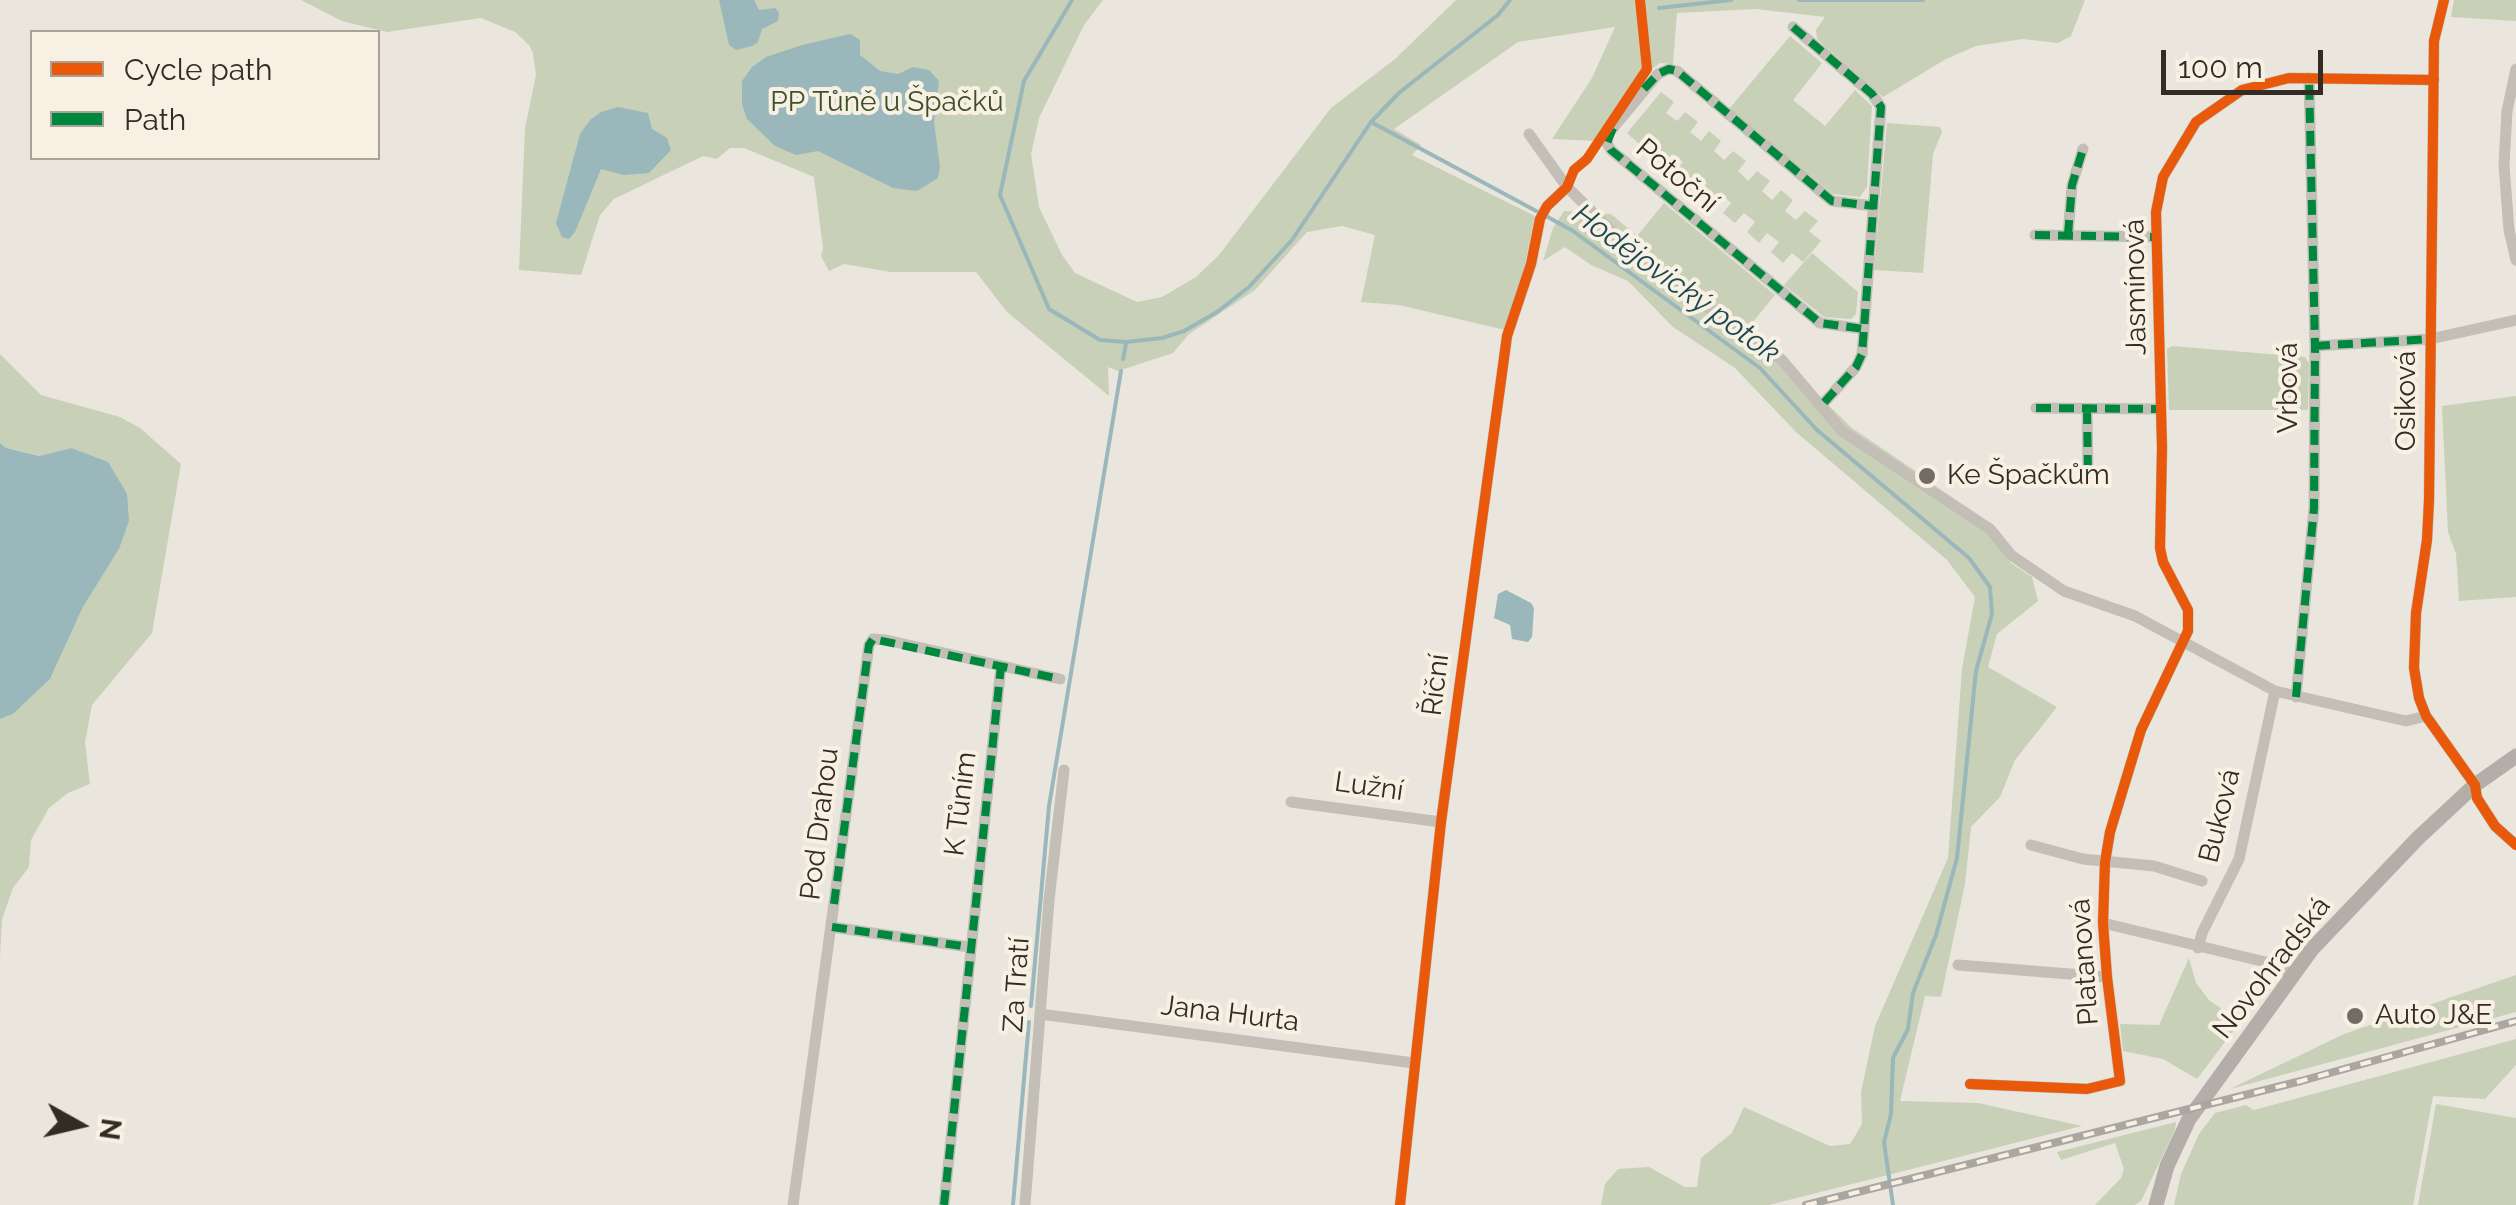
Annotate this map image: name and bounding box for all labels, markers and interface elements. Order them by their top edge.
legend [30,30,380,160]
scale bar [2166,30,2328,92]
text: 100 m [2178,50,2263,85]
text: Cycle path [124,52,272,87]
park label: PP Tůně u Špačků [770,86,1004,120]
text: Path [124,102,186,137]
street label: Potoční [1629,132,1725,220]
water label: Hodějovický potok [1565,197,1787,371]
street label: Jasmínová [2118,219,2154,355]
street label: Vrbová [2272,343,2306,433]
street label: Osiková [2390,351,2424,451]
place label: Ke Špačkům [1947,459,2110,493]
marker: Ke Špačkům [1916,465,1938,487]
street label: Říční [1416,652,1456,718]
street label: Pod Drahou [794,746,846,902]
street label: K Tůním [938,750,984,858]
street label: Lužní [1332,766,1406,808]
street label: Buková [2192,766,2248,866]
street label: Novohradská [2206,890,2338,1046]
street label: Platanová [2064,897,2106,1027]
street label: Za Tratí [997,936,1037,1034]
street label: Jana Hurta [1159,989,1301,1039]
place label: Auto J&E [2375,999,2492,1033]
marker: Auto J&E [2344,1005,2366,1027]
north arrow [30,1075,130,1175]
text: N [92,1116,128,1142]

